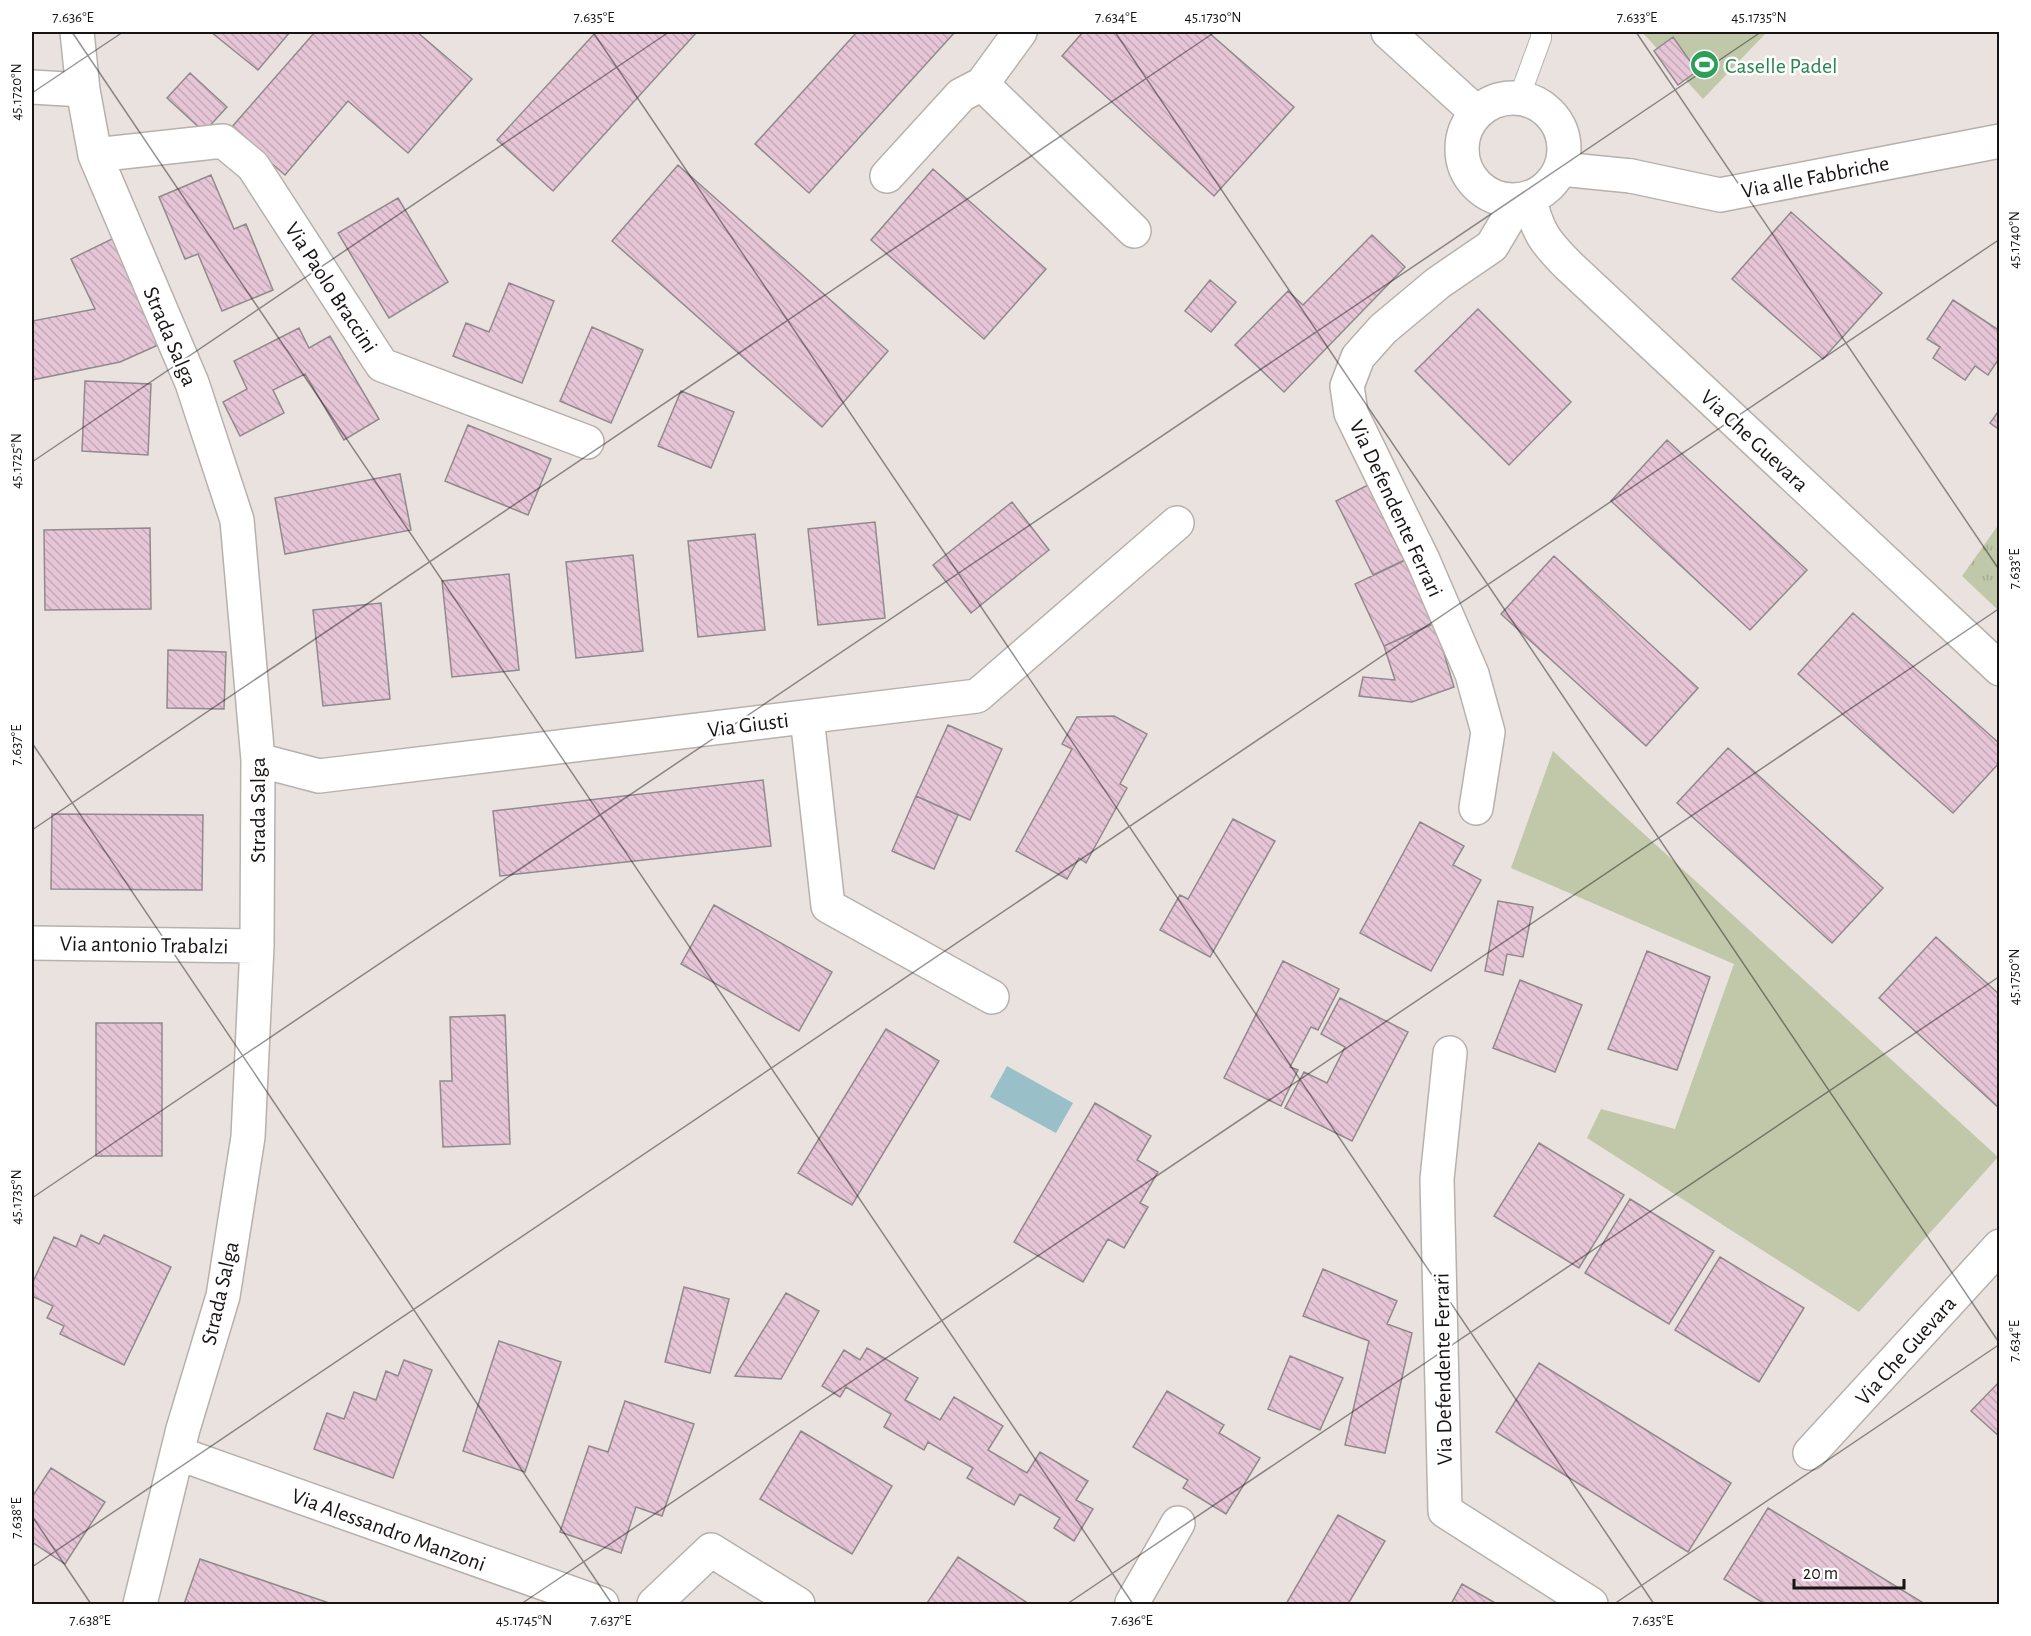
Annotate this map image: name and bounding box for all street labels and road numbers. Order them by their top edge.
street label: Via alle Fabbriche [1739,152,1891,202]
street label: Via Paolo Braccini [281,218,381,357]
street label: Strada Salga [139,283,201,389]
street label: Via Che Guevara [1696,386,1812,496]
street label: Via Defendente Ferrari [1345,417,1447,600]
street label: Via Giusti [706,709,790,741]
street label: Strada Salga [247,757,269,863]
street label: Via antonio Trabalzi [59,933,229,957]
street label: Strada Salga [197,1239,243,1347]
street label: Via Defendente Ferrari [1430,1273,1456,1465]
street label: Via Che Guevara [1851,1292,1960,1409]
street label: Via Alessandro Manzoni [289,1485,489,1575]

